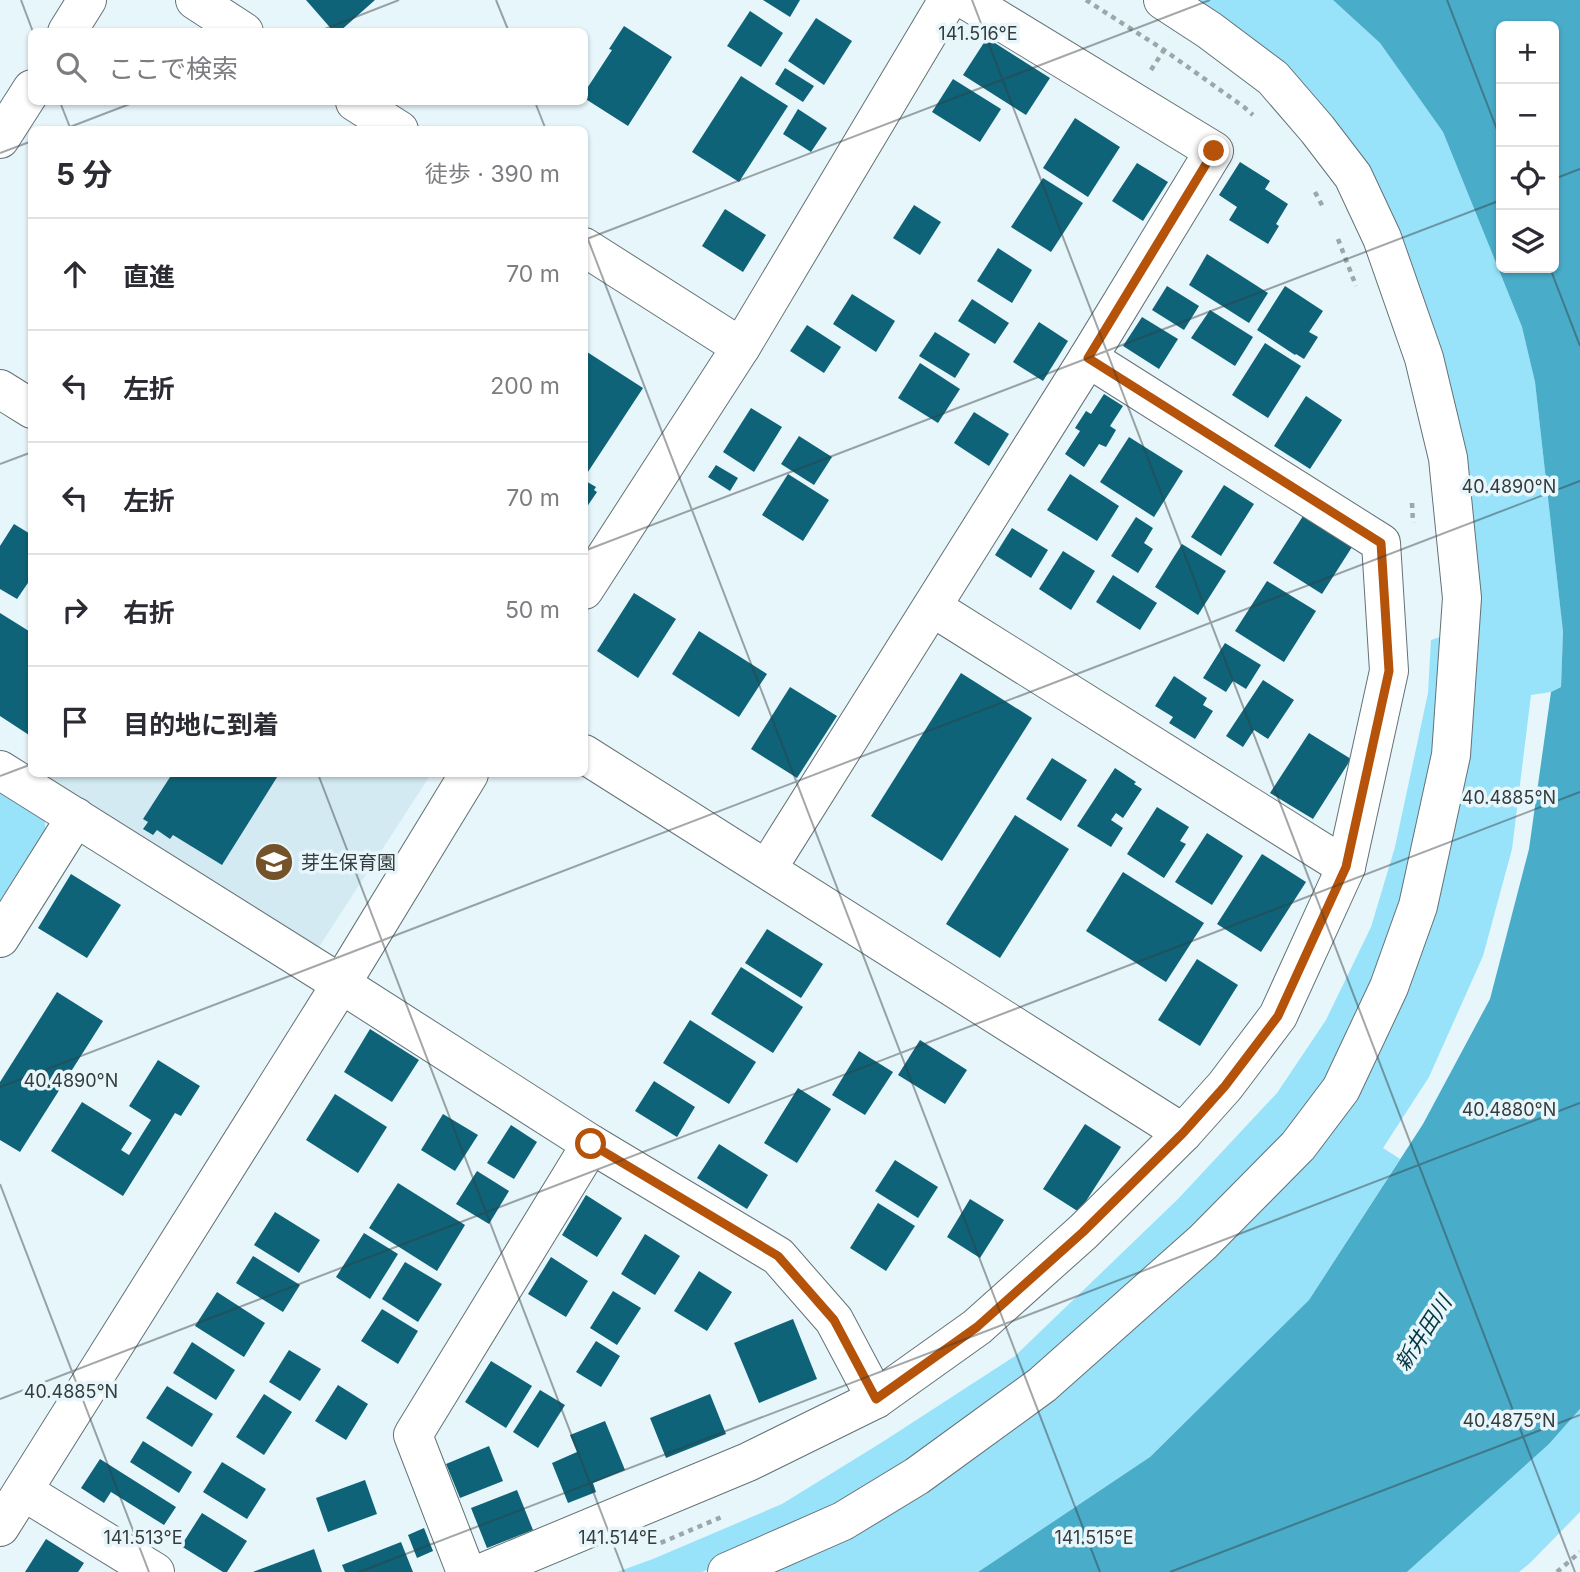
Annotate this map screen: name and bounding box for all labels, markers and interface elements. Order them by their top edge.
map controls [1496,21,1559,273]
button: + [1496,21,1559,84]
text: 141.516°E [938,23,1018,44]
search box [28,28,588,105]
icon: search [52,48,90,86]
text: ここで検索 [108,53,238,84]
button: − [1496,84,1559,147]
route end [1198,135,1229,166]
button: locate [1496,147,1559,210]
text: 5 分 [56,156,112,192]
text: 徒歩 · 390 m [425,160,560,188]
button: layers [1496,210,1559,273]
icon: ahead [56,255,94,293]
text: 70 m [506,260,560,288]
text: 直進 [123,261,175,292]
icon: left [56,367,94,405]
text: 200 m [490,372,560,400]
text: 左折 [123,373,175,404]
text: 40.4890°N [1462,476,1556,497]
icon: left [56,479,94,517]
text: 70 m [506,484,560,512]
text: 左折 [123,485,175,516]
icon: right [56,591,94,629]
text: 50 m [505,596,560,624]
text: 右折 [123,597,175,628]
icon: arrive [56,703,94,741]
text: 目的地に到着 [123,709,279,740]
text: 40.4885°N [1462,787,1556,808]
school or university icon: 芽生保育園 [253,841,295,883]
place label: 芽生保育園 [301,851,396,874]
text: 40.4890°N [24,1070,118,1091]
text: 40.4880°N [1462,1099,1556,1120]
route start [575,1128,606,1159]
water label: 新井田川 [1390,1289,1457,1375]
text: 40.4885°N [24,1381,118,1402]
text: 40.4875°N [1462,1410,1556,1431]
text: 141.513°E [104,1527,183,1548]
text: 141.514°E [578,1527,658,1548]
text: 141.515°E [1054,1527,1134,1548]

